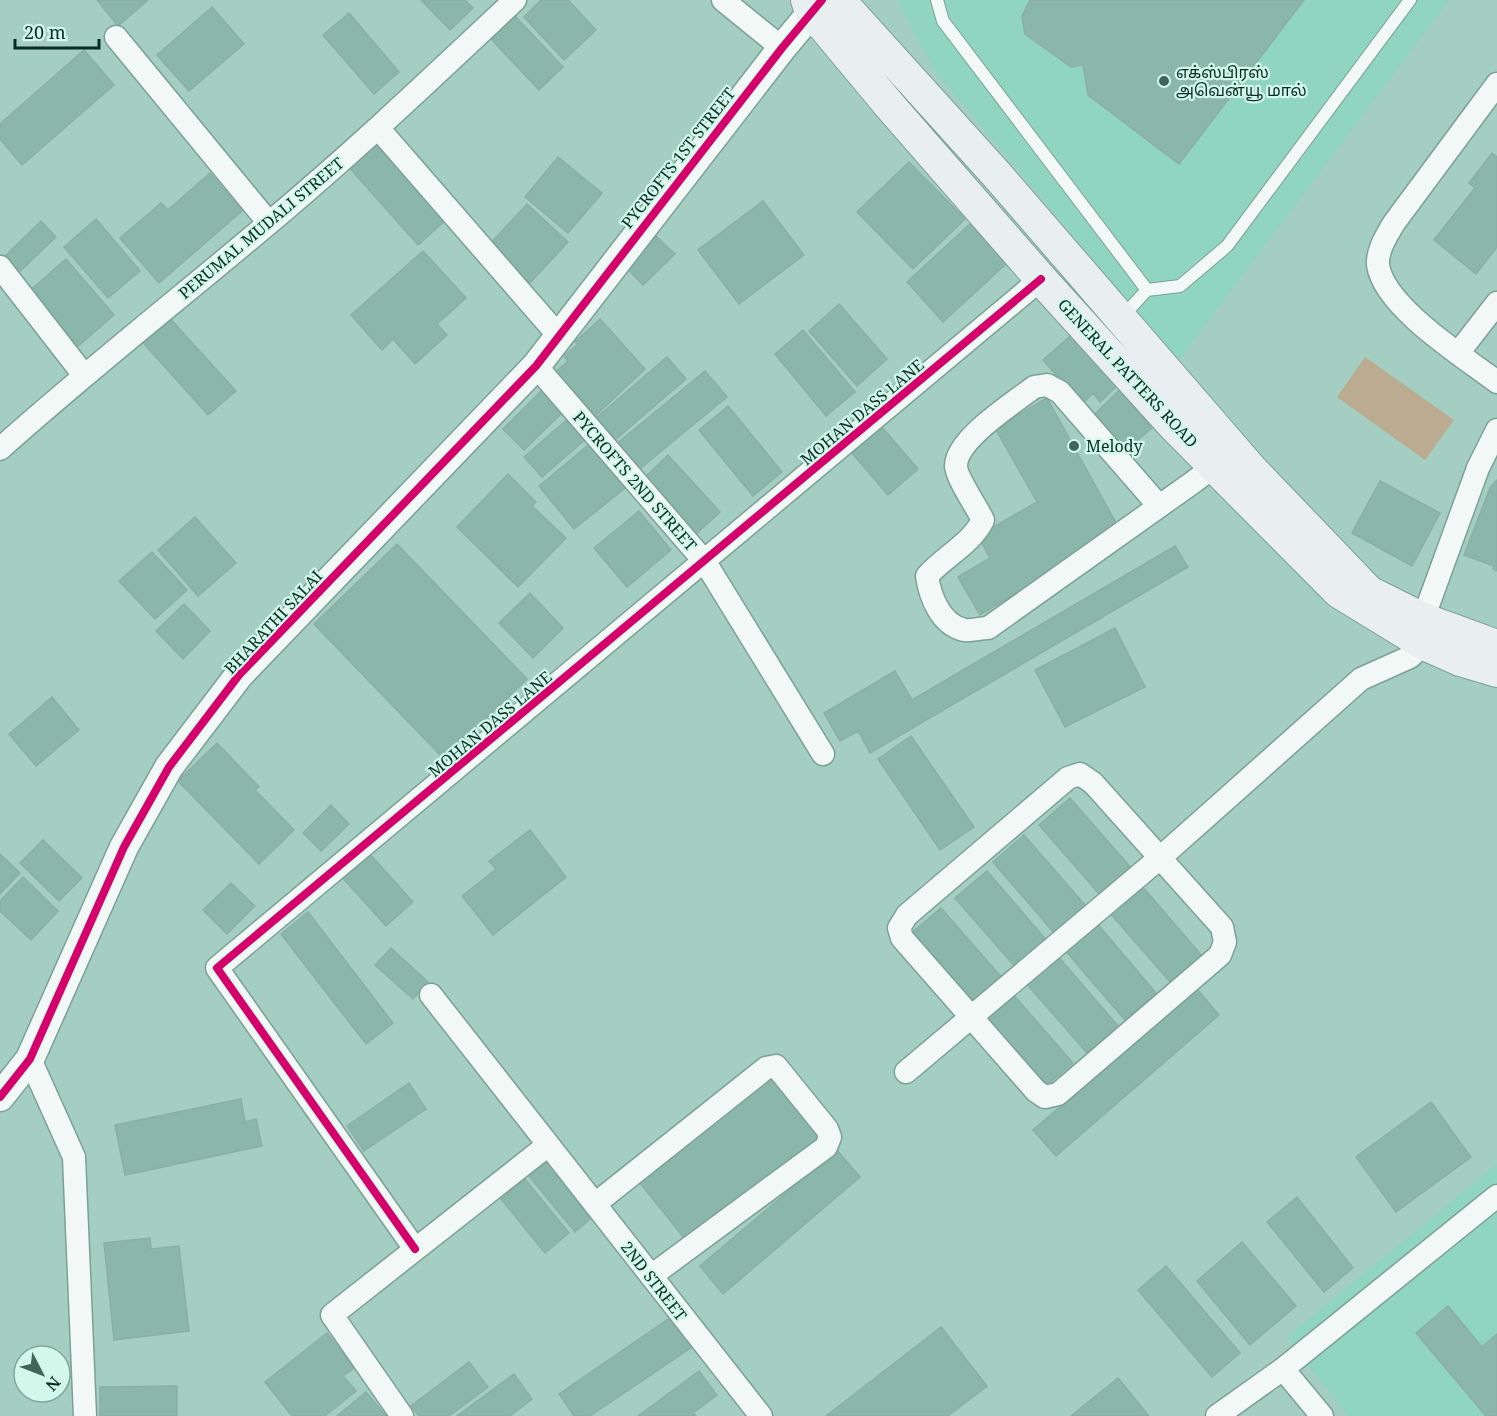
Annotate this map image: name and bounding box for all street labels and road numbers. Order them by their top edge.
street label: PYCROFTS 1ST STREET [616,83,740,233]
street label: PERUMAL MUDALI STREET [174,152,348,304]
street label: GENERAL PATTERS ROAD [1053,294,1203,452]
street label: MOHAN DASS LANE [796,354,928,470]
street label: PYCROFTS 2ND STREET [568,406,702,556]
street label: BHARATHI SALAI [219,565,327,679]
street label: MOHAN DASS LANE [424,666,556,782]
street label: 2ND STREET [616,1237,692,1325]

